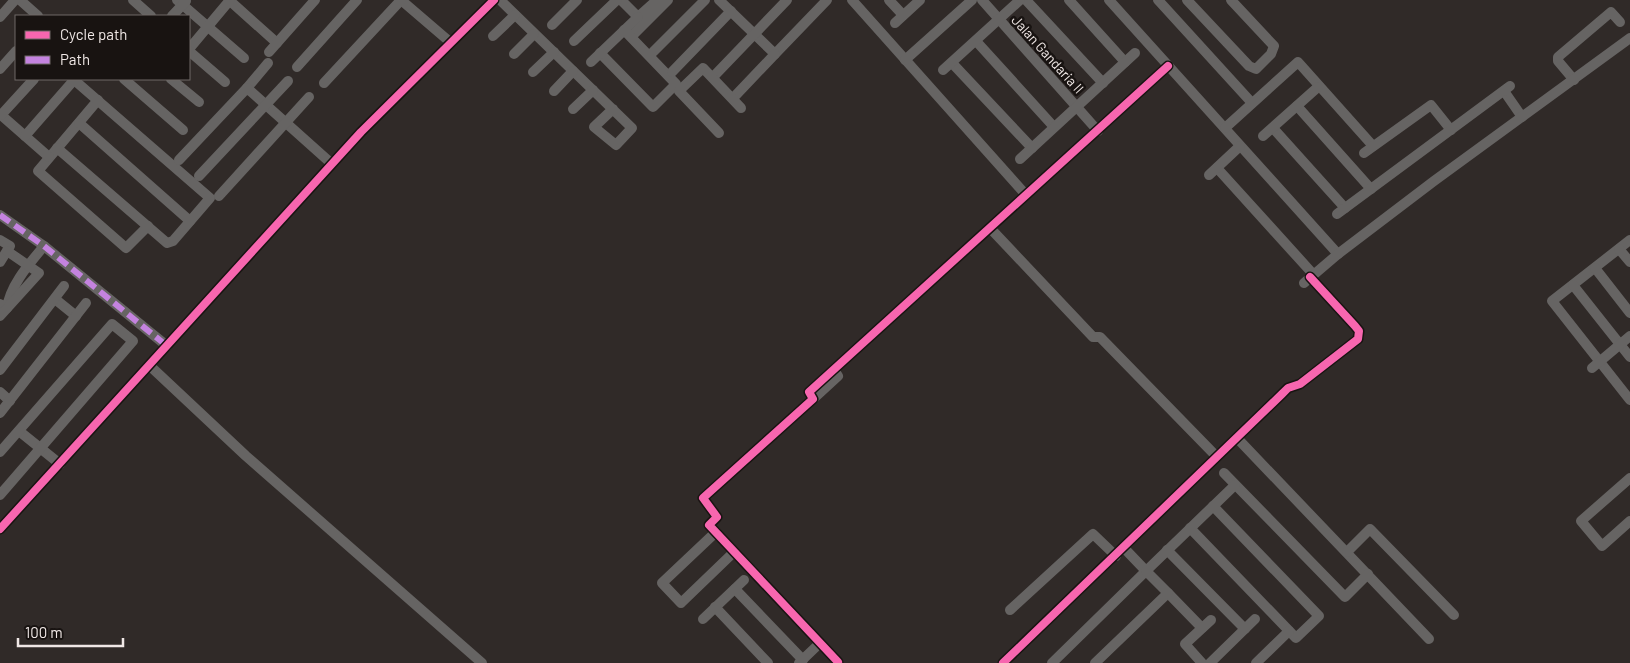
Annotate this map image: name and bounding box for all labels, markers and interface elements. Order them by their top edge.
street label: Jalan Gandaria II [1008,11,1088,97]
legend [15,15,190,80]
text: Cycle path [60,25,127,43]
text: Path [60,50,90,68]
scale bar [18,616,122,648]
text: 100 m [25,623,63,641]

